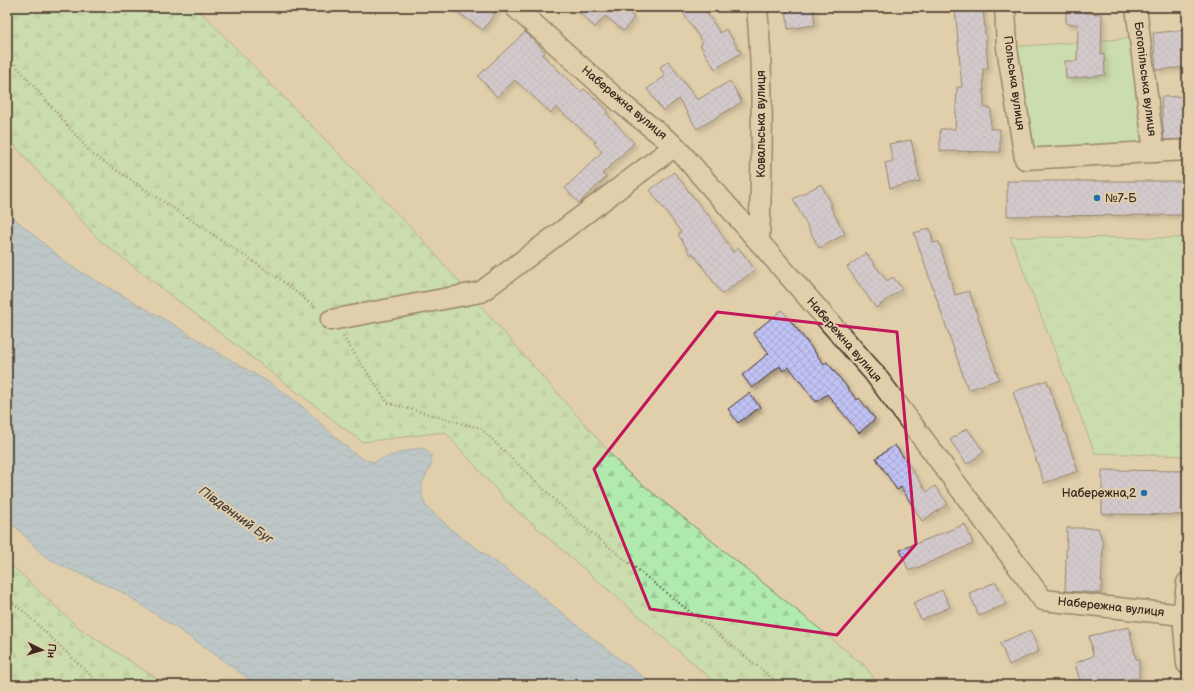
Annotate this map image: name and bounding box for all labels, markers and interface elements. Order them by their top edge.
street label: Богопільська вулиця [1131,21,1160,137]
street label: Польська вулиця [1000,35,1028,132]
street label: Набережна вулиця [578,63,670,143]
street label: Ковальська вулиця [754,70,769,178]
place label: №7-Б [1105,191,1137,206]
marker: №7-Б [1092,193,1102,203]
street label: Набережна вулиця [803,295,885,386]
water label: Південний Буг [196,483,277,548]
place label: Набережна,2 [1062,486,1136,501]
marker: Набережна,2 [1139,488,1149,498]
street label: Набережна вулиця [1057,594,1165,620]
north arrow [22,630,62,670]
text: Пн [44,643,59,659]

